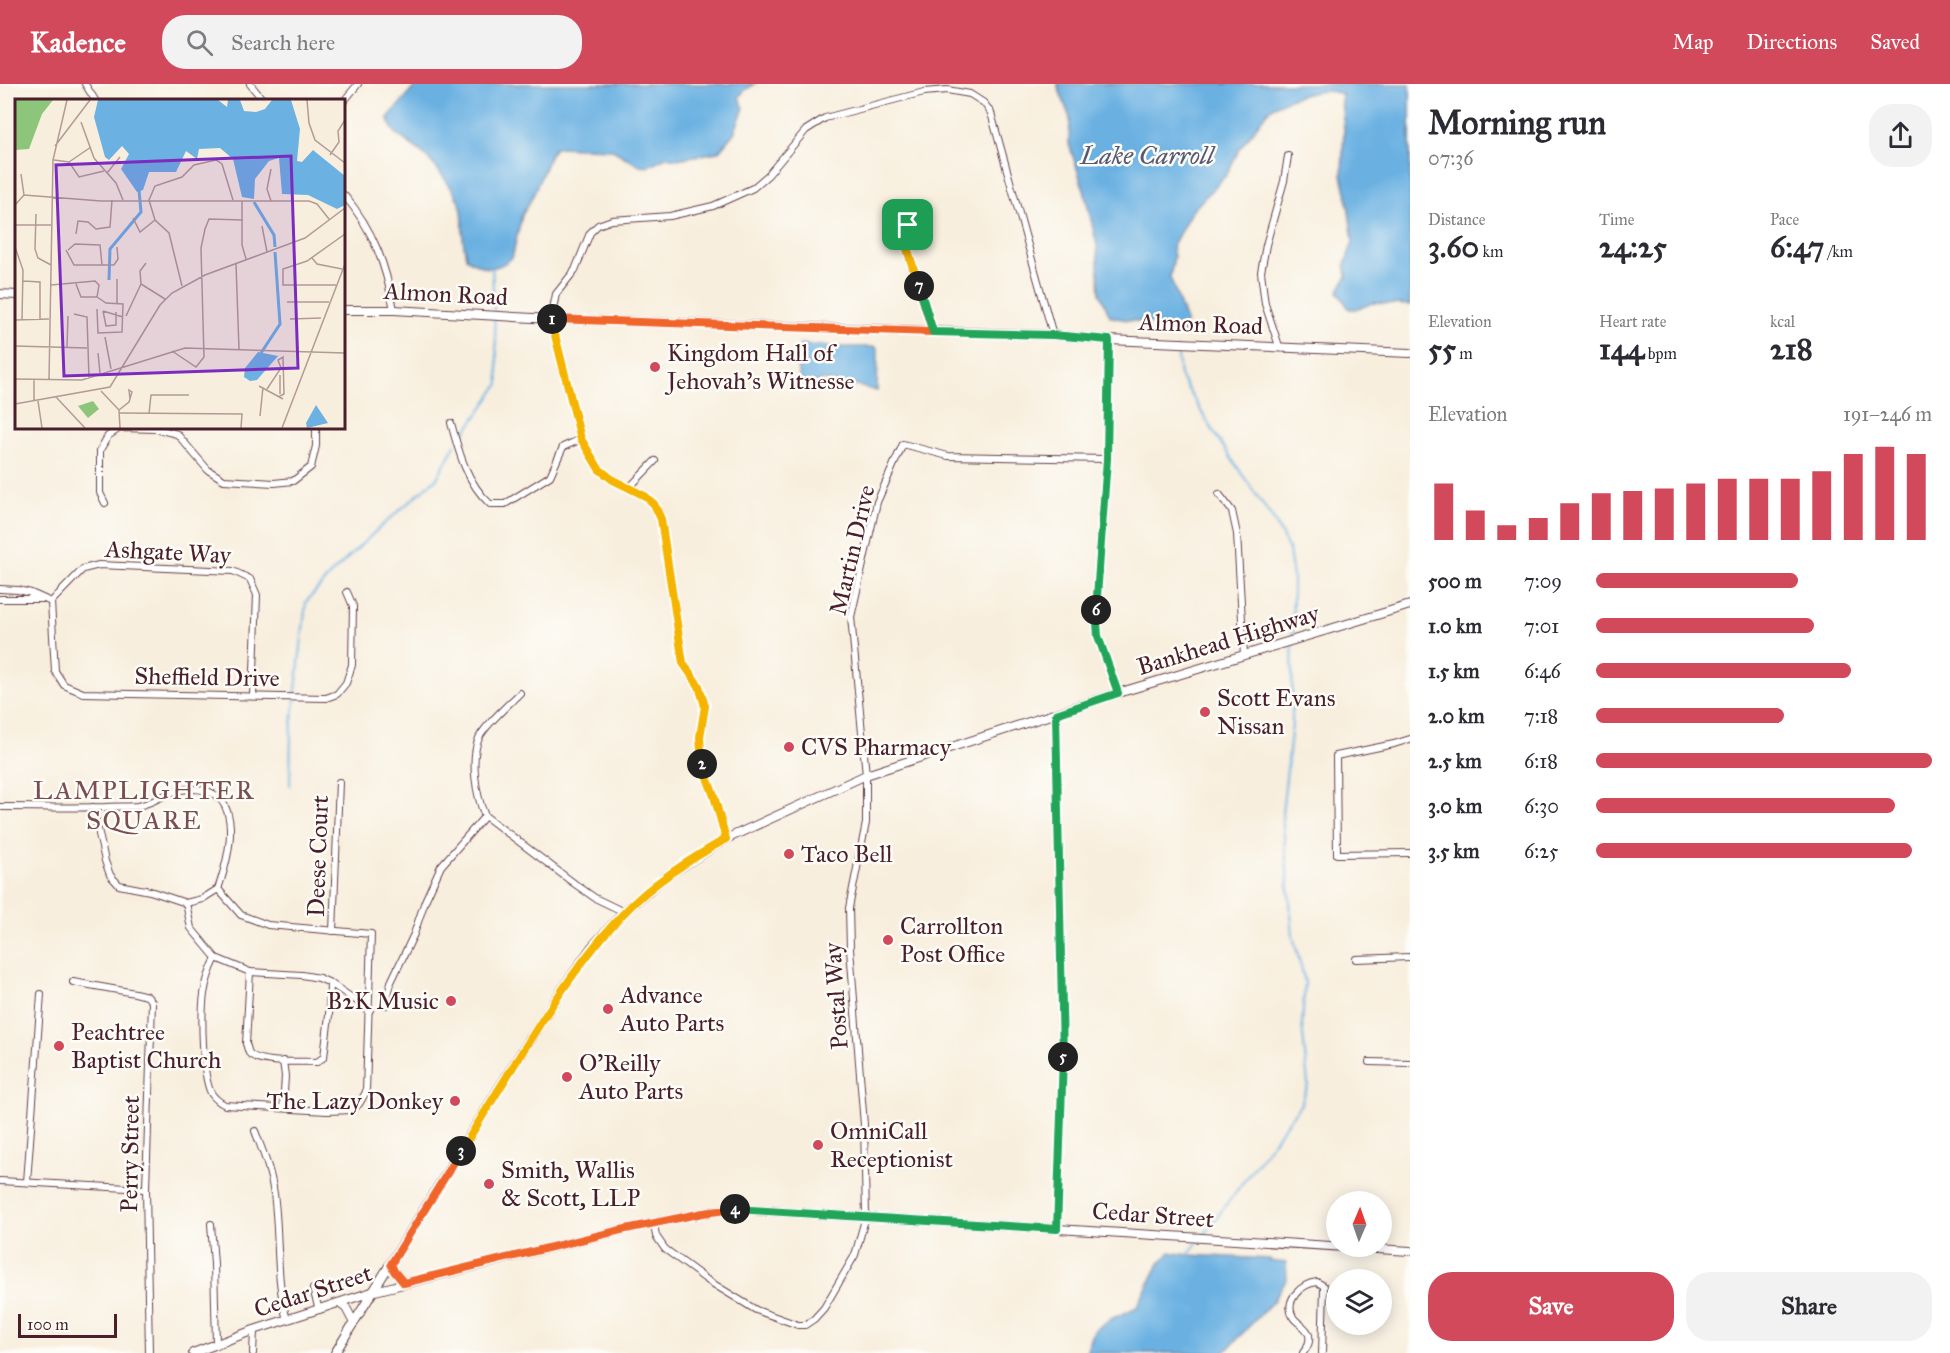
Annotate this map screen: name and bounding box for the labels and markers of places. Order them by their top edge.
pin [882,199,933,250]
pin: 7 [904,271,934,301]
pin: 1 [537,304,567,334]
place label: Kingdom Hall of Jehovah’s Witnesse [664,338,854,396]
marker: Kingdom Hall of Jehovah’s Witnesse [648,360,662,374]
pin: 6 [1081,595,1111,625]
place label: Scott Evans Nissan [1217,683,1335,741]
marker: Scott Evans Nissan [1198,705,1212,719]
place label: CVS Pharmacy [801,732,952,762]
marker: CVS Pharmacy [782,740,796,754]
pin: 2 [687,749,717,779]
place label: Taco Bell [801,839,893,869]
marker: Taco Bell [782,847,796,861]
place label: Carrollton Post Office [900,911,1005,969]
marker: Carrollton Post Office [881,933,895,947]
place label: Advance Auto Parts [619,980,724,1038]
place label: B2K Music [326,986,439,1016]
marker: B2K Music [444,994,458,1008]
marker: Advance Auto Parts [601,1002,615,1016]
place label: Peachtree Baptist Church [71,1017,221,1075]
marker: Peachtree Baptist Church [52,1039,66,1053]
pin: 5 [1048,1042,1078,1072]
place label: O'Reilly Auto Parts [578,1048,683,1106]
marker: O'Reilly Auto Parts [560,1070,574,1084]
place label: The Lazy Donkey [267,1086,444,1116]
marker: The Lazy Donkey [448,1094,462,1108]
place label: OmniCall Receptionist [830,1116,953,1174]
pin: 3 [446,1136,476,1166]
marker: OmniCall Receptionist [811,1138,825,1152]
place label: Smith, Wallis & Scott, LLP [501,1155,641,1213]
marker: Smith, Wallis & Scott, LLP [482,1177,496,1191]
pin: 4 [720,1194,750,1224]

